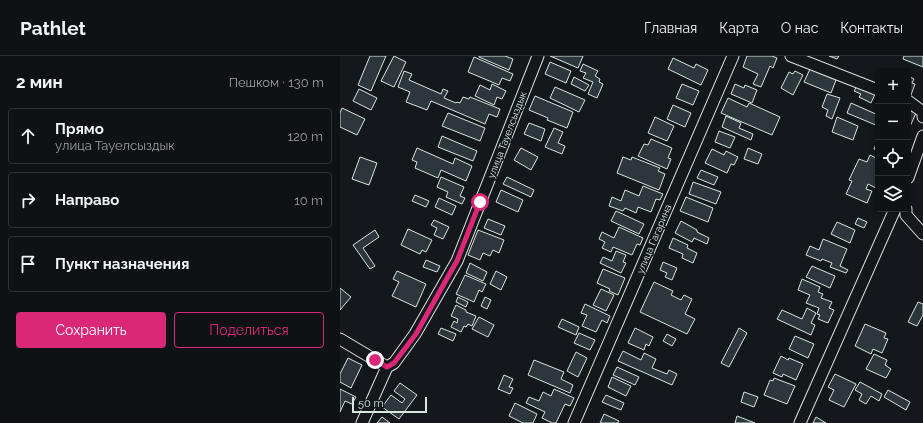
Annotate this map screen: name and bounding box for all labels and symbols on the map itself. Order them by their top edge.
street label: улица Тауелсыздык [485,90,529,180]
route start [471,193,489,211]
street label: улица Гагарина [634,203,674,275]
route end [366,351,384,369]
scale bar [352,395,427,414]

